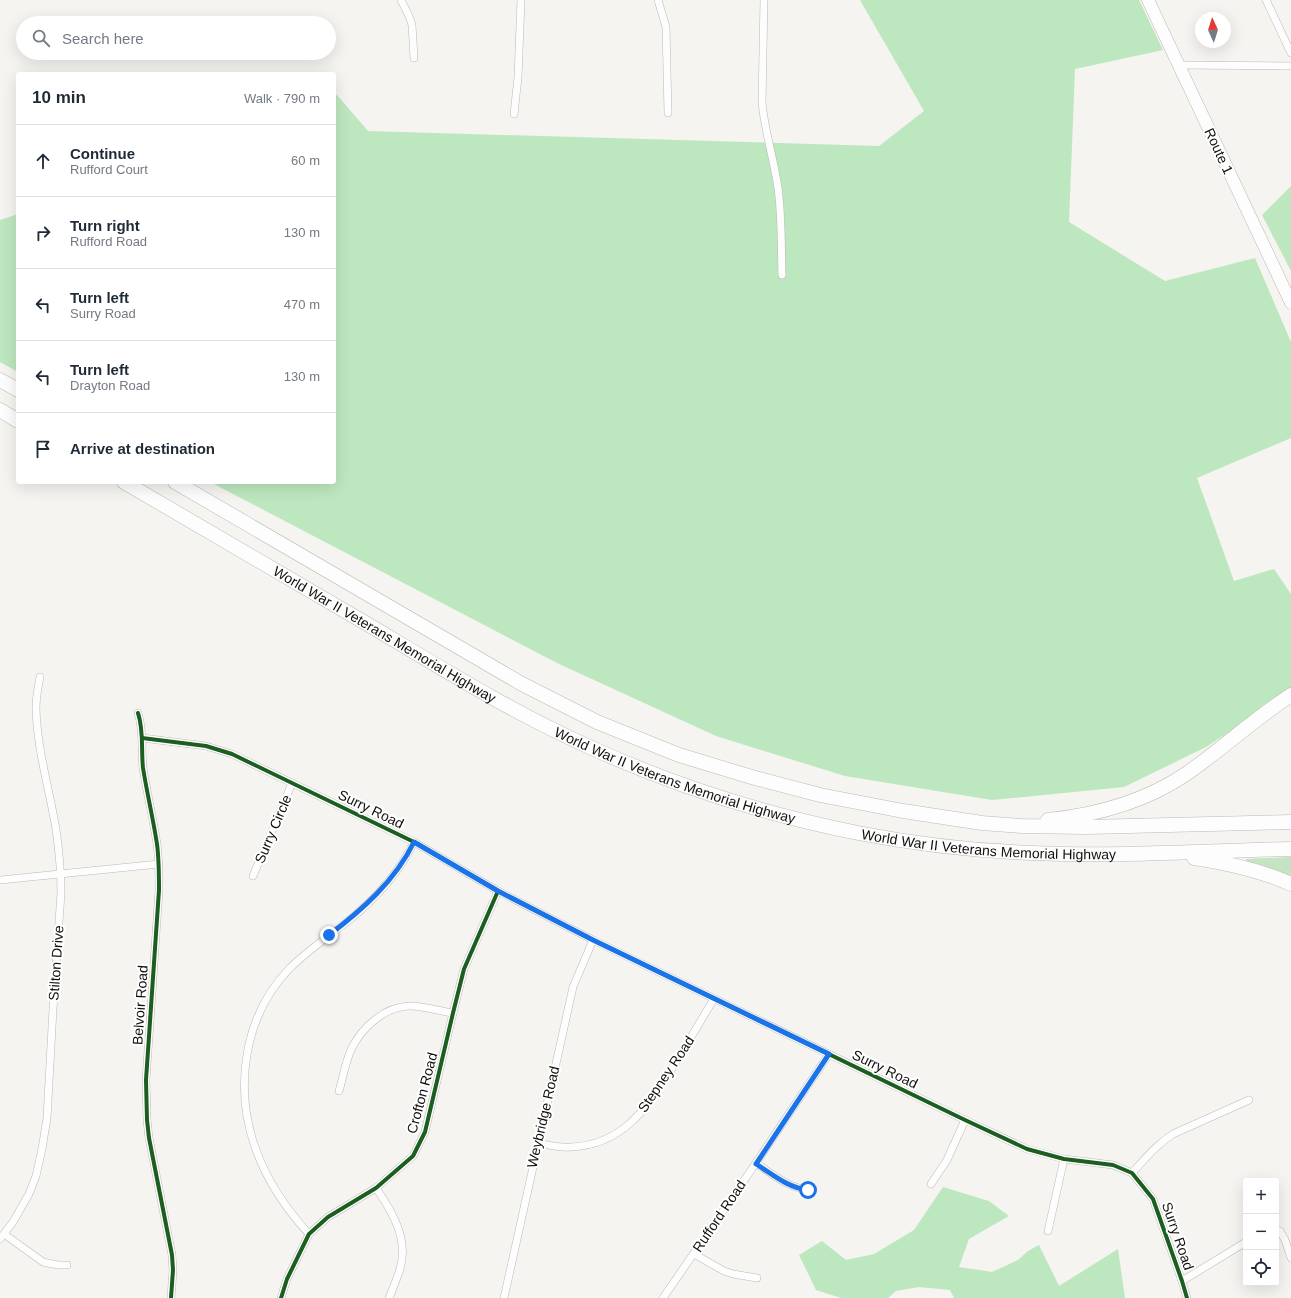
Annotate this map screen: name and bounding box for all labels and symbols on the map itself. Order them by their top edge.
north arrow [1195,12,1231,48]
street label: Route 1 [1201,125,1237,177]
street label: World War II Veterans Memorial Highway [270,563,499,706]
street label: World War II Veterans Memorial Highway [552,724,797,826]
street label: Surry Road [336,786,406,832]
street label: Surry Circle [251,792,295,866]
street label: World War II Veterans Memorial Highway [860,826,1116,862]
street label: Stilton Drive [45,925,67,1001]
route end [320,926,338,944]
street label: Belvoir Road [129,964,151,1046]
street label: Stepney Road [635,1033,697,1115]
street label: Surry Road [850,1046,920,1092]
street label: Crofton Road [403,1051,441,1135]
street label: Weybridge Road [524,1065,562,1169]
street label: Rufford Road [689,1177,749,1255]
route start [799,1181,817,1199]
street label: Surry Road [1159,1200,1197,1272]

